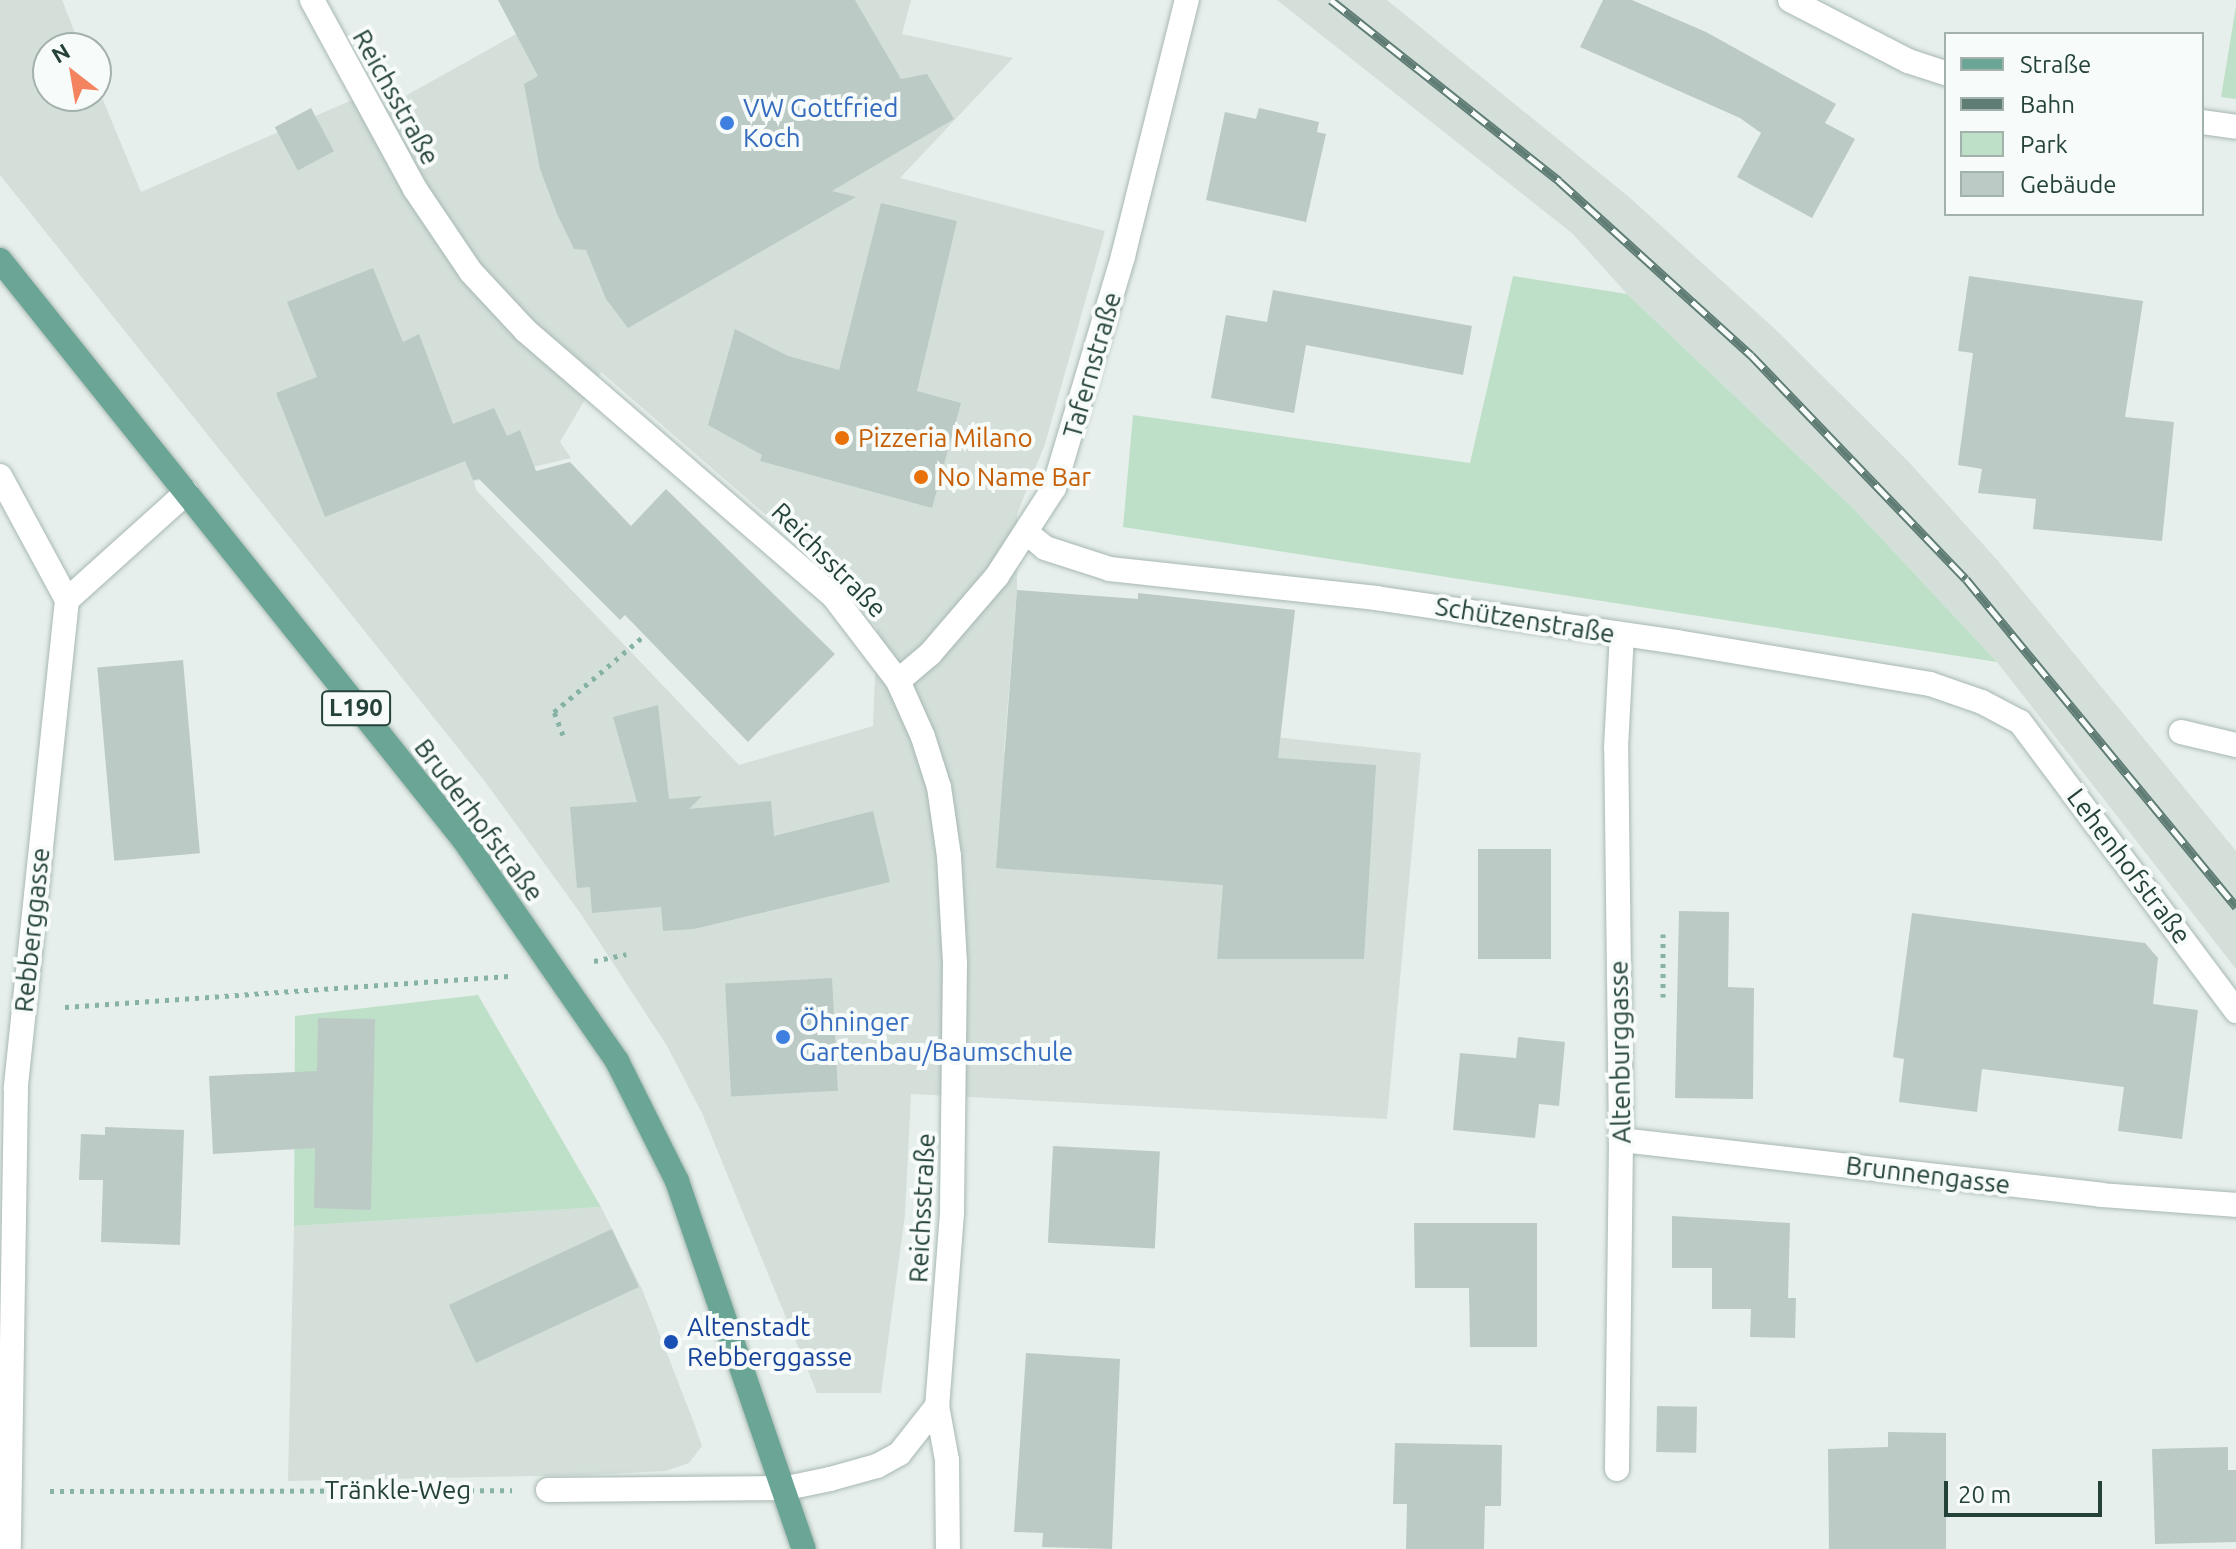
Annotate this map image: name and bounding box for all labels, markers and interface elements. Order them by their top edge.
street label: Reichsstraße [346,24,446,170]
north arrow [32,32,112,112]
legend [1944,32,2204,216]
text: N [47,38,74,68]
text: Straße [2020,51,2091,78]
text: Bahn [2020,91,2075,118]
place label: VW Gottfried Koch [743,92,899,154]
marker: VW Gottfried Koch [718,114,736,132]
text: Park [2020,131,2068,158]
text: Gebäude [2020,171,2117,198]
street label: Tafernstraße [1056,288,1128,442]
place label: Pizzeria Milano [858,422,1033,454]
marker: Pizzeria Milano [833,429,851,447]
place label: No Name Bar [937,461,1091,493]
marker: No Name Bar [912,468,930,486]
street label: Reichsstraße [765,496,893,624]
street label: Schützenstraße [1433,590,1617,650]
road number: L190 [320,688,392,728]
street label: Bruderhofstraße [408,733,550,907]
street label: Lehenhofstraße [2060,782,2198,950]
street label: Rebberggasse [8,846,56,1014]
street label: Altenburggasse [1603,960,1637,1144]
place label: Öhninger Gartenbau/Baumschule [799,1006,1073,1068]
marker: Öhninger Gartenbau/Baumschule [774,1028,792,1046]
street label: Reichsstraße [903,1132,941,1284]
street label: Brunnengasse [1844,1149,2012,1201]
place label: Altenstadt Rebberggasse [687,1311,852,1372]
marker: Altenstadt Rebberggasse [662,1333,680,1351]
scale bar [1948,1465,2106,1515]
street label: Tränkle-Weg [325,1474,471,1506]
text: 20 m [1958,1481,2011,1508]

